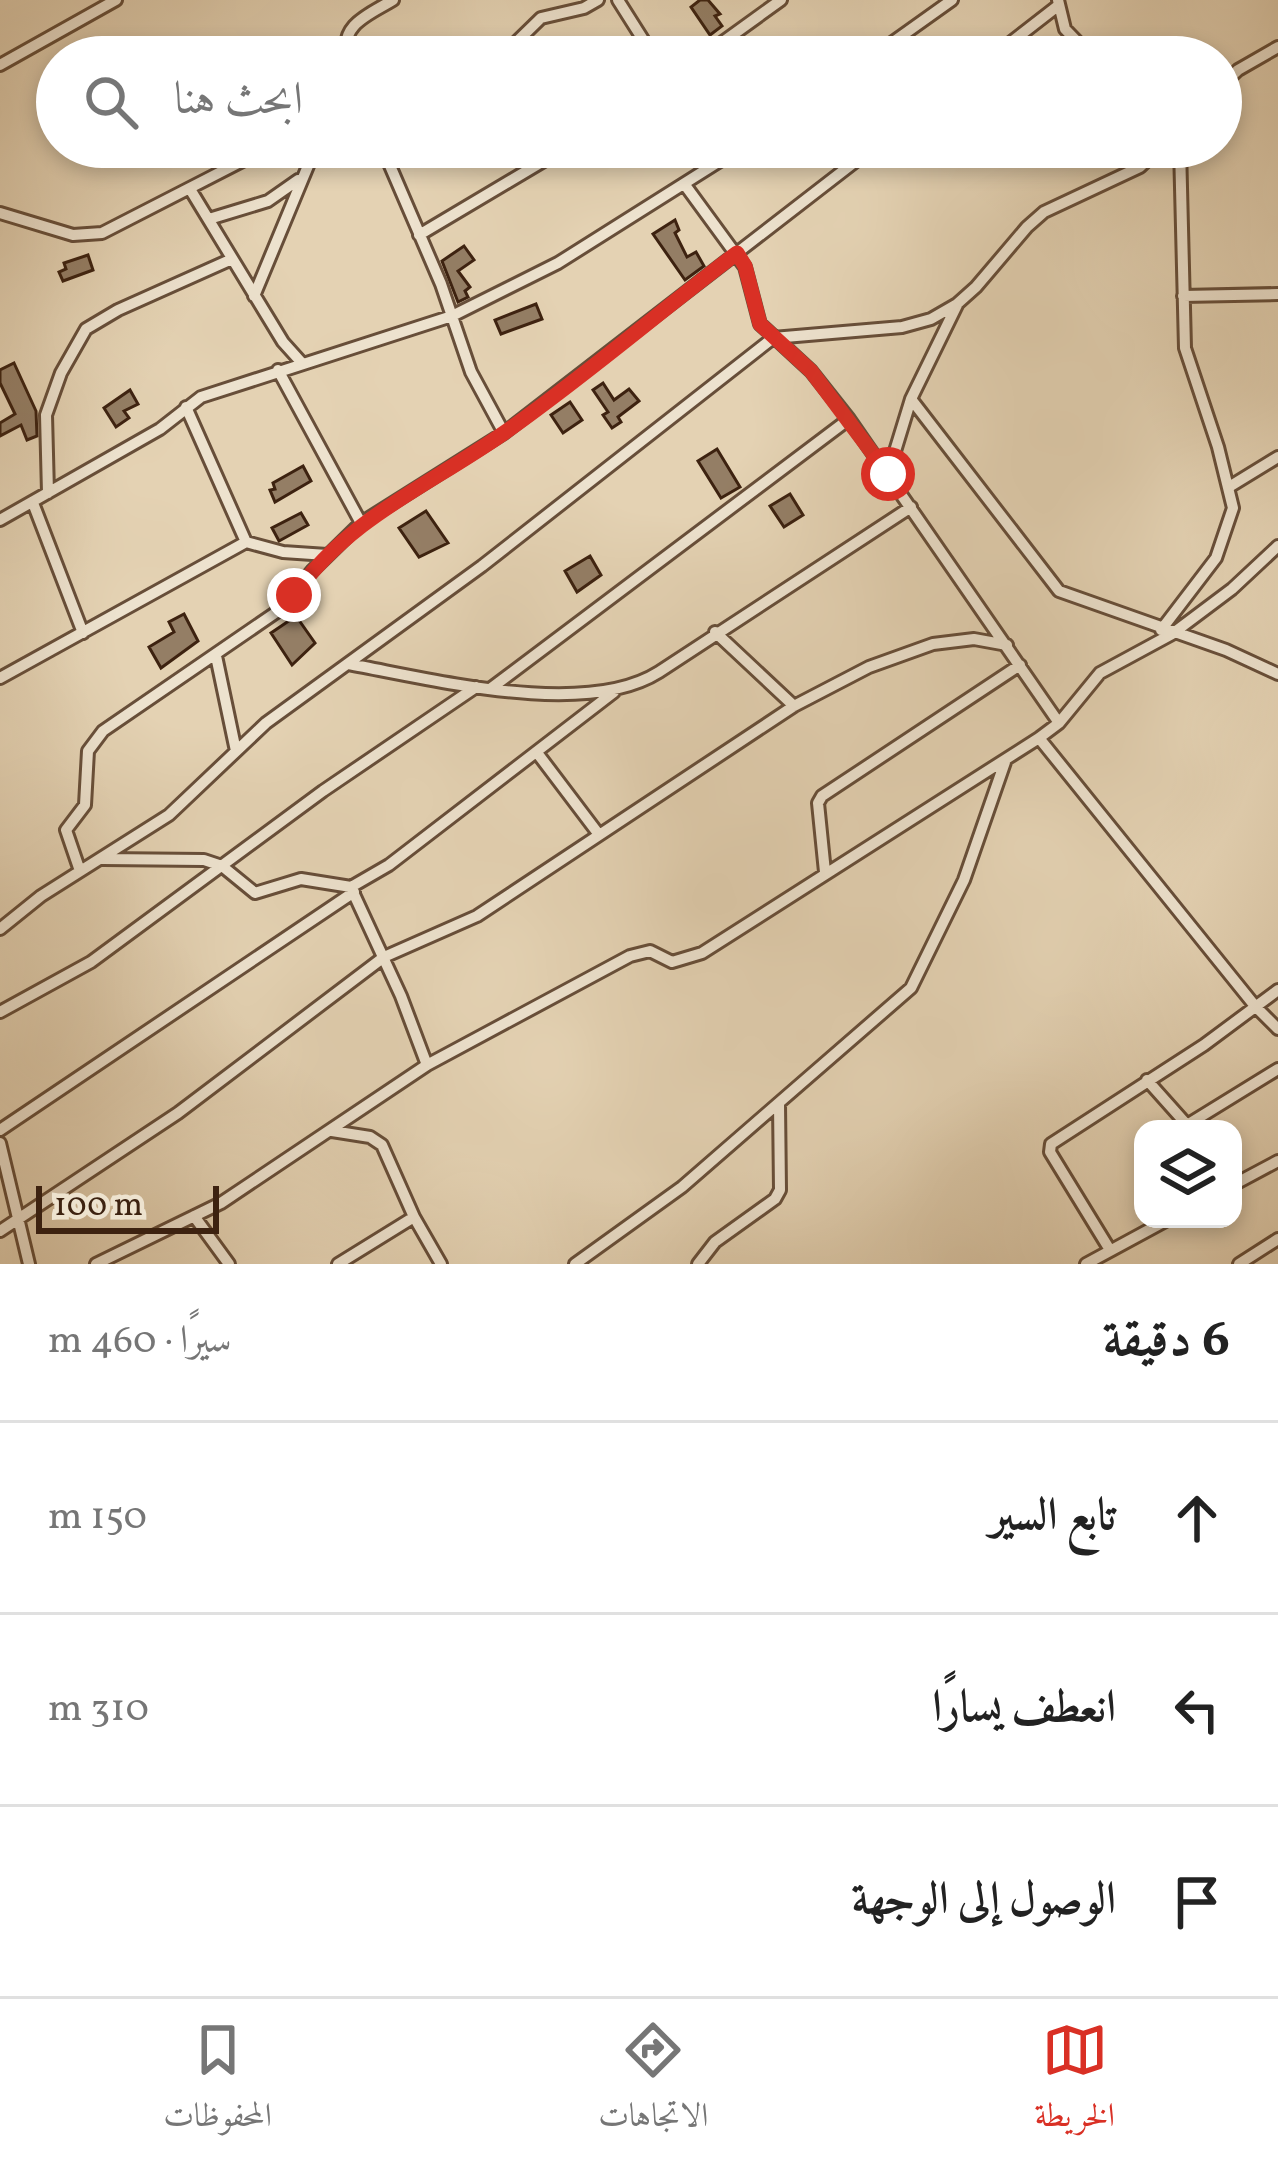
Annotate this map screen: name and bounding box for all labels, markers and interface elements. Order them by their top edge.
search box [36,36,1242,168]
icon: search [78,69,144,135]
text: ابحث هنا [174,70,303,133]
route start [861,447,915,501]
route end [267,568,321,622]
map controls [1134,1120,1242,1228]
button: layers [1134,1120,1242,1228]
scale bar [36,1180,219,1233]
text: 100 m [54,1184,143,1230]
text: 6 دقيقة [1103,1306,1230,1377]
text: سيرًا · 460 m [48,1315,232,1369]
icon: ahead [1164,1485,1230,1551]
text: تابع السير [990,1486,1116,1549]
text: 150 m [48,1491,147,1545]
icon: left [1164,1677,1230,1743]
text: انعطف يسارًا [932,1678,1116,1741]
text: 310 m [48,1683,149,1737]
icon: arrive [1164,1869,1230,1935]
text: الوصول إلى الوجهة [851,1870,1116,1933]
tab: المحفوظات [163,2017,272,2147]
tab: الاتجاهات [598,2017,708,2147]
tab: الخريطة [1035,2017,1115,2147]

